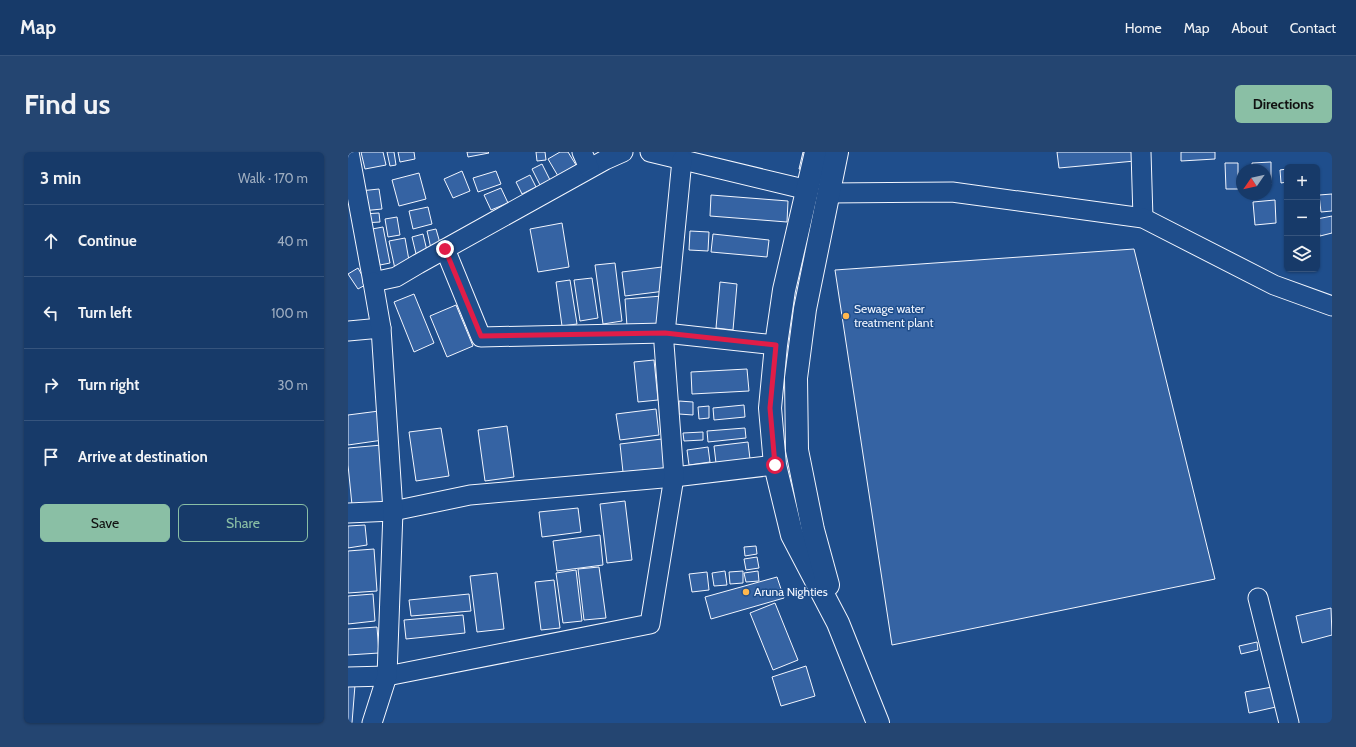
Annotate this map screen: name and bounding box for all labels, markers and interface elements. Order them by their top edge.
text: Map [20,16,56,39]
text: Home [1125,19,1162,37]
text: Map [1184,19,1209,37]
text: About [1231,19,1268,37]
text: Contact [1290,19,1336,37]
button: Directions [1235,85,1332,123]
text: Find us [24,87,110,121]
north arrow [1236,164,1272,200]
map controls [1284,164,1320,272]
button: + [1284,164,1320,200]
text: 3 min [40,168,81,188]
text: Walk · 170 m [238,170,308,186]
button: − [1284,200,1320,236]
icon: ahead [40,230,62,252]
text: Continue [78,232,137,250]
text: 40 m [277,233,308,249]
button: layers [1284,236,1320,272]
route end [436,240,454,258]
place label: Sewage water treatment plant [854,301,933,330]
icon: left [40,302,62,324]
text: Turn left [78,304,132,322]
text: 100 m [271,305,308,321]
marker: Sewage water treatment plant [841,311,851,321]
icon: right [40,374,62,396]
text: Turn right [78,376,139,394]
text: 30 m [278,377,308,393]
icon: arrive [40,446,62,468]
text: Arrive at destination [78,448,208,466]
route start [766,456,784,474]
button: Save [40,504,170,542]
button: Share [178,504,308,542]
place label: Aruna Nighties [754,584,828,599]
marker: Aruna Nighties [741,587,751,597]

